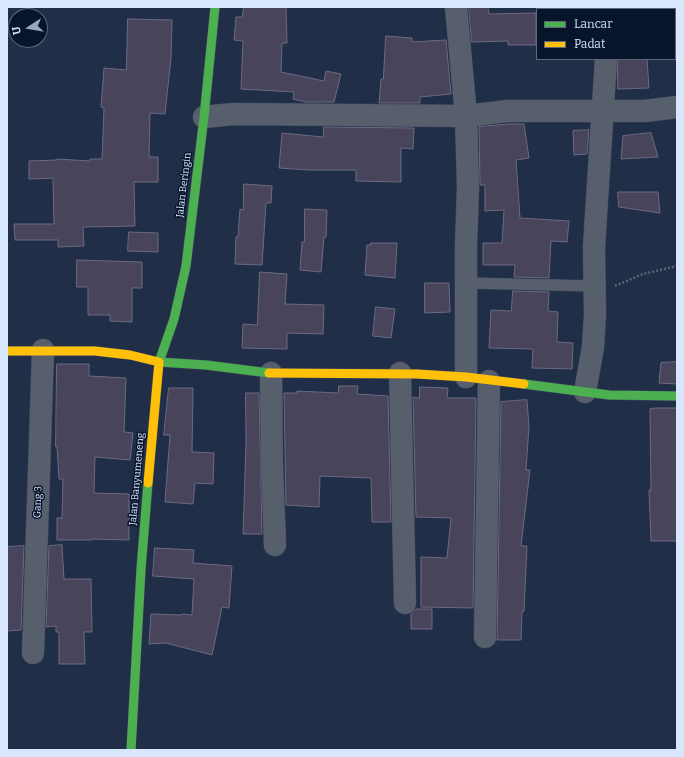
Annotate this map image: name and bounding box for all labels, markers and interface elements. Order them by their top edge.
north arrow [8,8,48,48]
legend [536,8,676,60]
text: Lancar [574,17,612,31]
text: U [10,25,24,36]
text: Padat [574,37,605,51]
street label: Jalan Beringin [174,152,194,218]
street label: Jalan Banyumeneng [127,432,147,526]
street label: Gang 3 [31,486,45,518]

